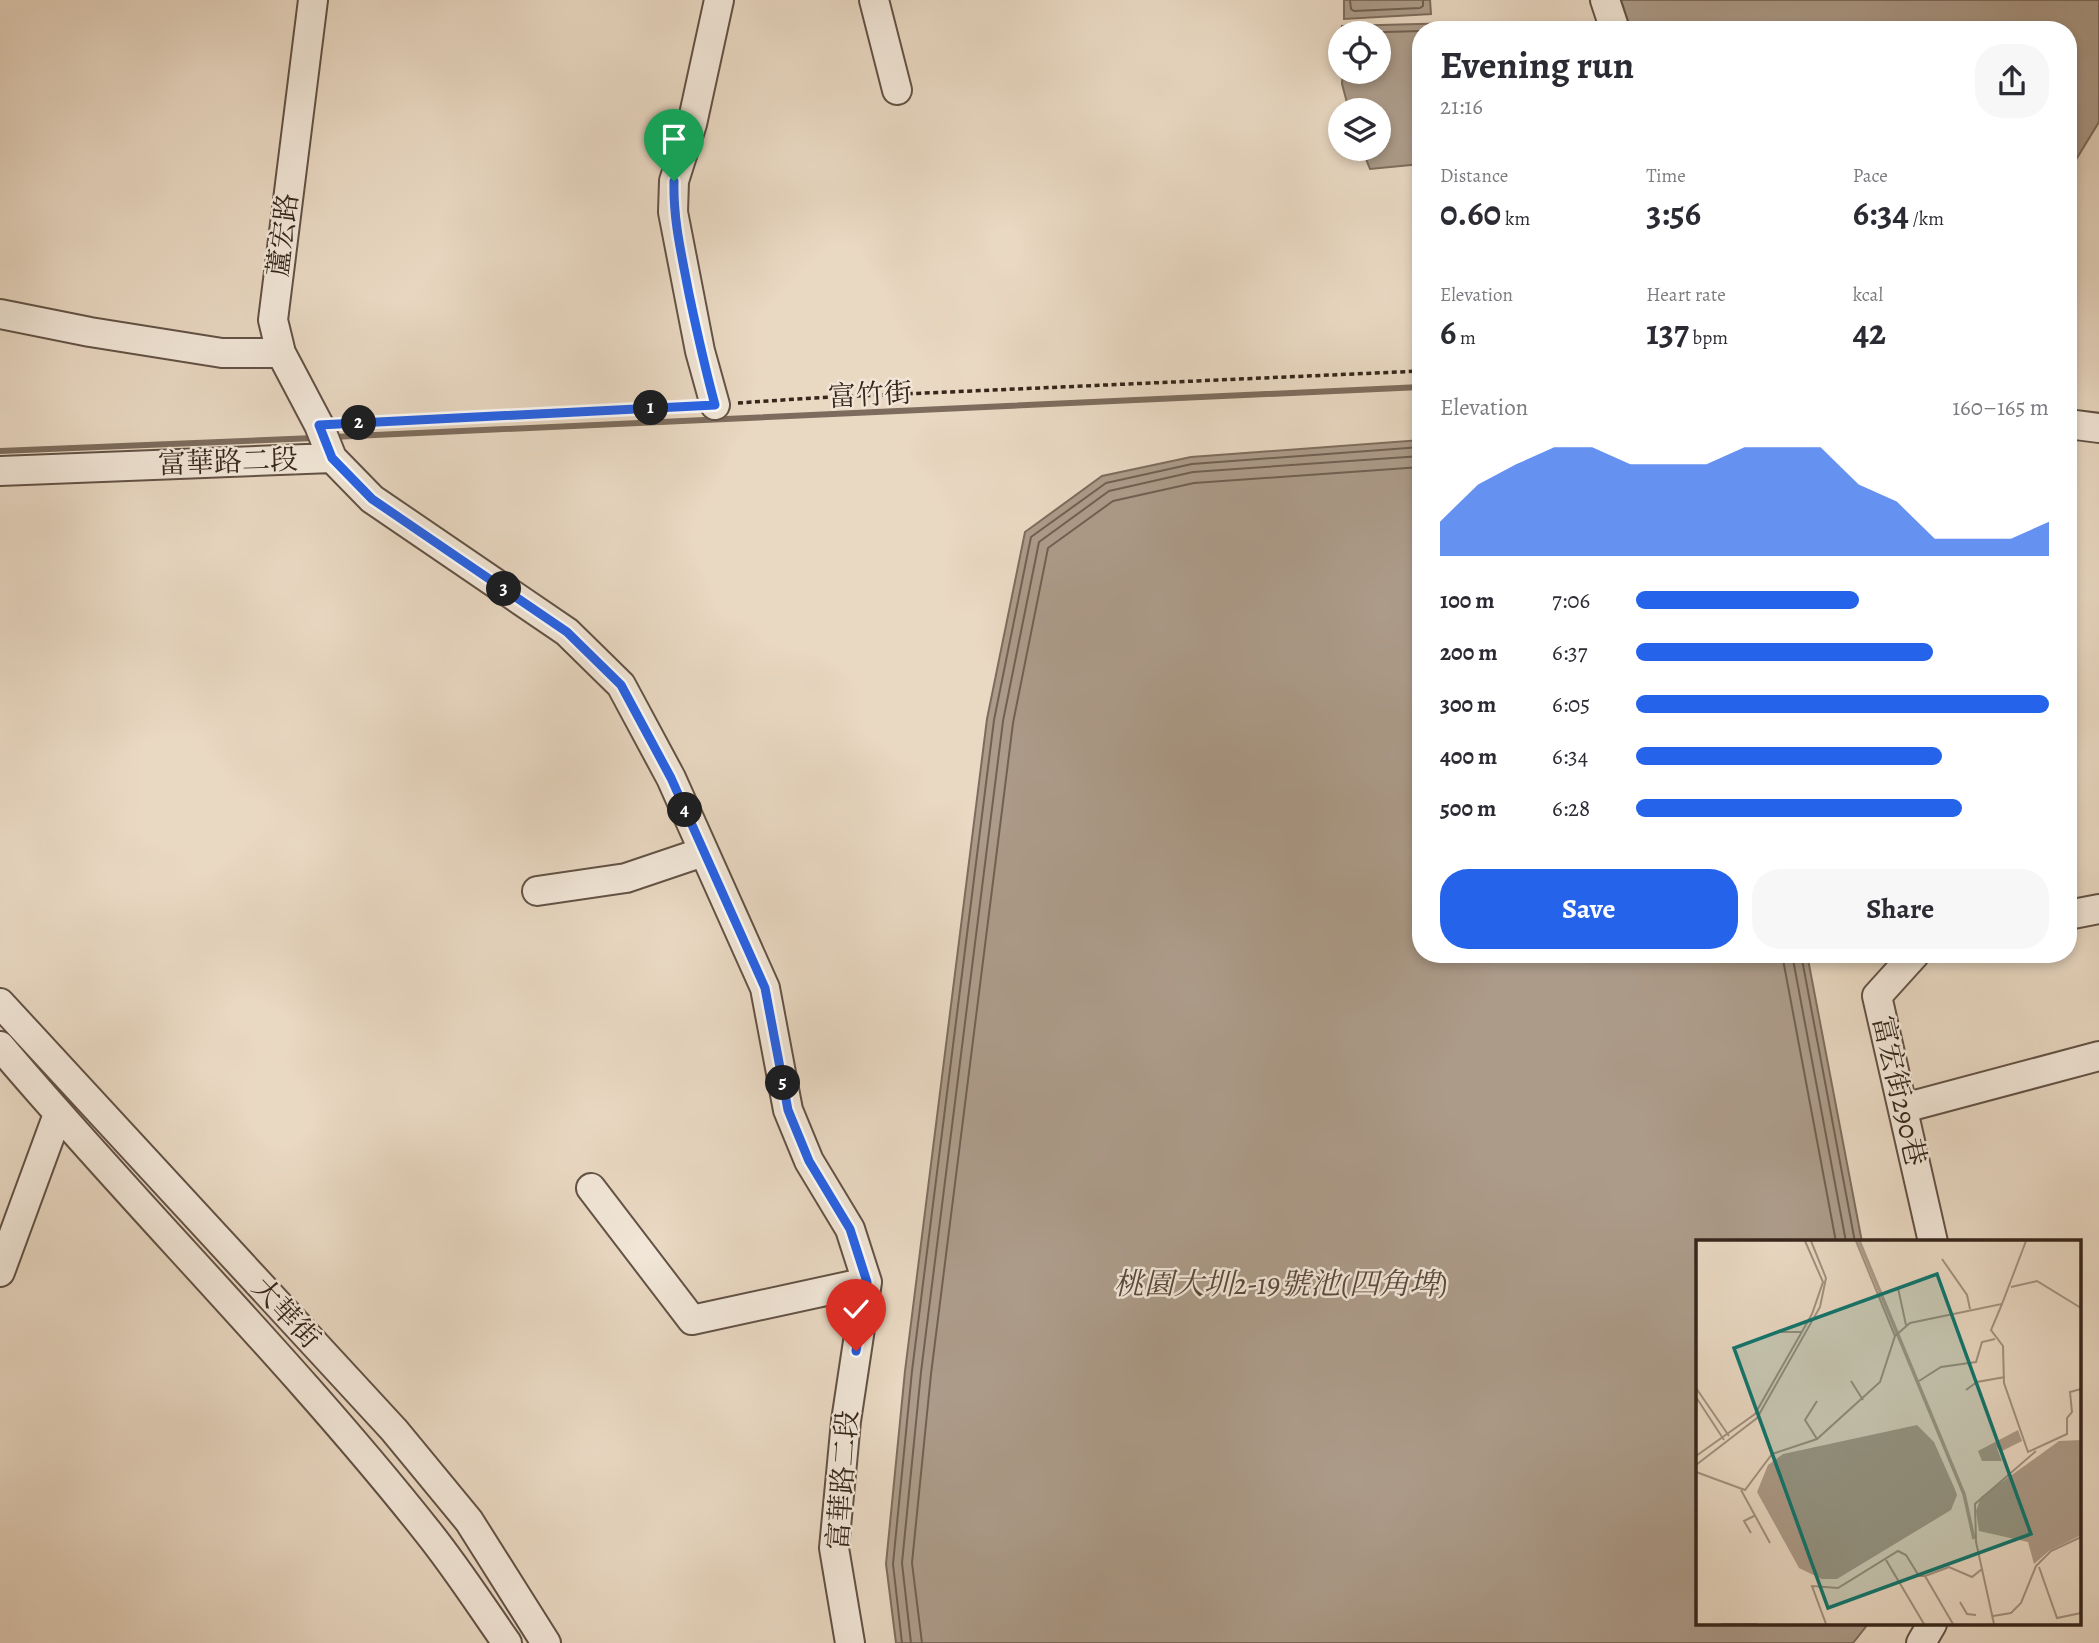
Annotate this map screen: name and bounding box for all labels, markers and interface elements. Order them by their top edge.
map controls [1328,21,1391,161]
button: locate [1328,21,1391,84]
text: Evening run [1440,39,1634,91]
button: share [1975,44,2049,118]
text: 21:16 [1440,91,1483,122]
button: layers [1328,98,1391,161]
pin [644,109,704,181]
icon: arrive [655,120,693,158]
text: Distance [1440,163,1508,189]
text: Time [1646,163,1686,189]
text: Pace [1853,163,1888,189]
text: 0.60 [1440,189,1501,237]
text: 3:56 [1646,189,1701,237]
text: 6:34 [1853,189,1909,237]
street label: 蘆宏路 [259,191,307,279]
text: km [1501,206,1530,232]
text: /km [1909,206,1944,232]
text: Elevation [1440,282,1513,308]
text: Heart rate [1646,282,1726,308]
text: kcal [1853,282,1883,308]
text: 6 [1440,308,1456,356]
text: 137 [1646,308,1689,356]
text: 42 [1853,308,1886,356]
text: m [1456,325,1476,351]
text: bpm [1689,325,1728,351]
street label: 富竹街 [827,374,913,416]
pin: 1 [634,390,668,426]
text: Elevation [1440,392,1528,423]
text: 160–165 m [1952,392,2049,423]
text: 1 [647,394,654,420]
pin: 2 [342,406,376,440]
text: 2 [354,409,363,435]
street label: 富華路二段 [157,441,299,483]
pin: 3 [486,572,522,606]
text: 3 [499,575,508,601]
text: 100 m [1440,585,1495,616]
text: 7:06 [1552,585,1590,616]
text: 200 m [1440,637,1498,668]
text: 6:37 [1552,637,1587,668]
text: 300 m [1440,689,1496,720]
text: 6:05 [1552,689,1590,720]
text: 400 m [1440,741,1497,772]
text: 6:34 [1552,741,1588,772]
pin: 4 [668,792,702,828]
text: 500 m [1440,793,1496,824]
text: 6:28 [1552,793,1590,824]
text: 4 [680,796,689,822]
button: Save [1440,869,1738,949]
button: Share [1752,869,2049,949]
street label: 富宏街290巷 [1863,1012,1935,1170]
pin: 5 [766,1066,800,1100]
text: 5 [778,1069,787,1095]
inset map [1696,1240,2082,1626]
water label: 桃園大圳2-19號池(四角埤) [1114,1264,1448,1304]
street label: 大華街 [243,1269,329,1357]
pin [826,1279,886,1351]
icon: check [837,1290,875,1328]
street label: 富華路二段 [819,1409,867,1551]

